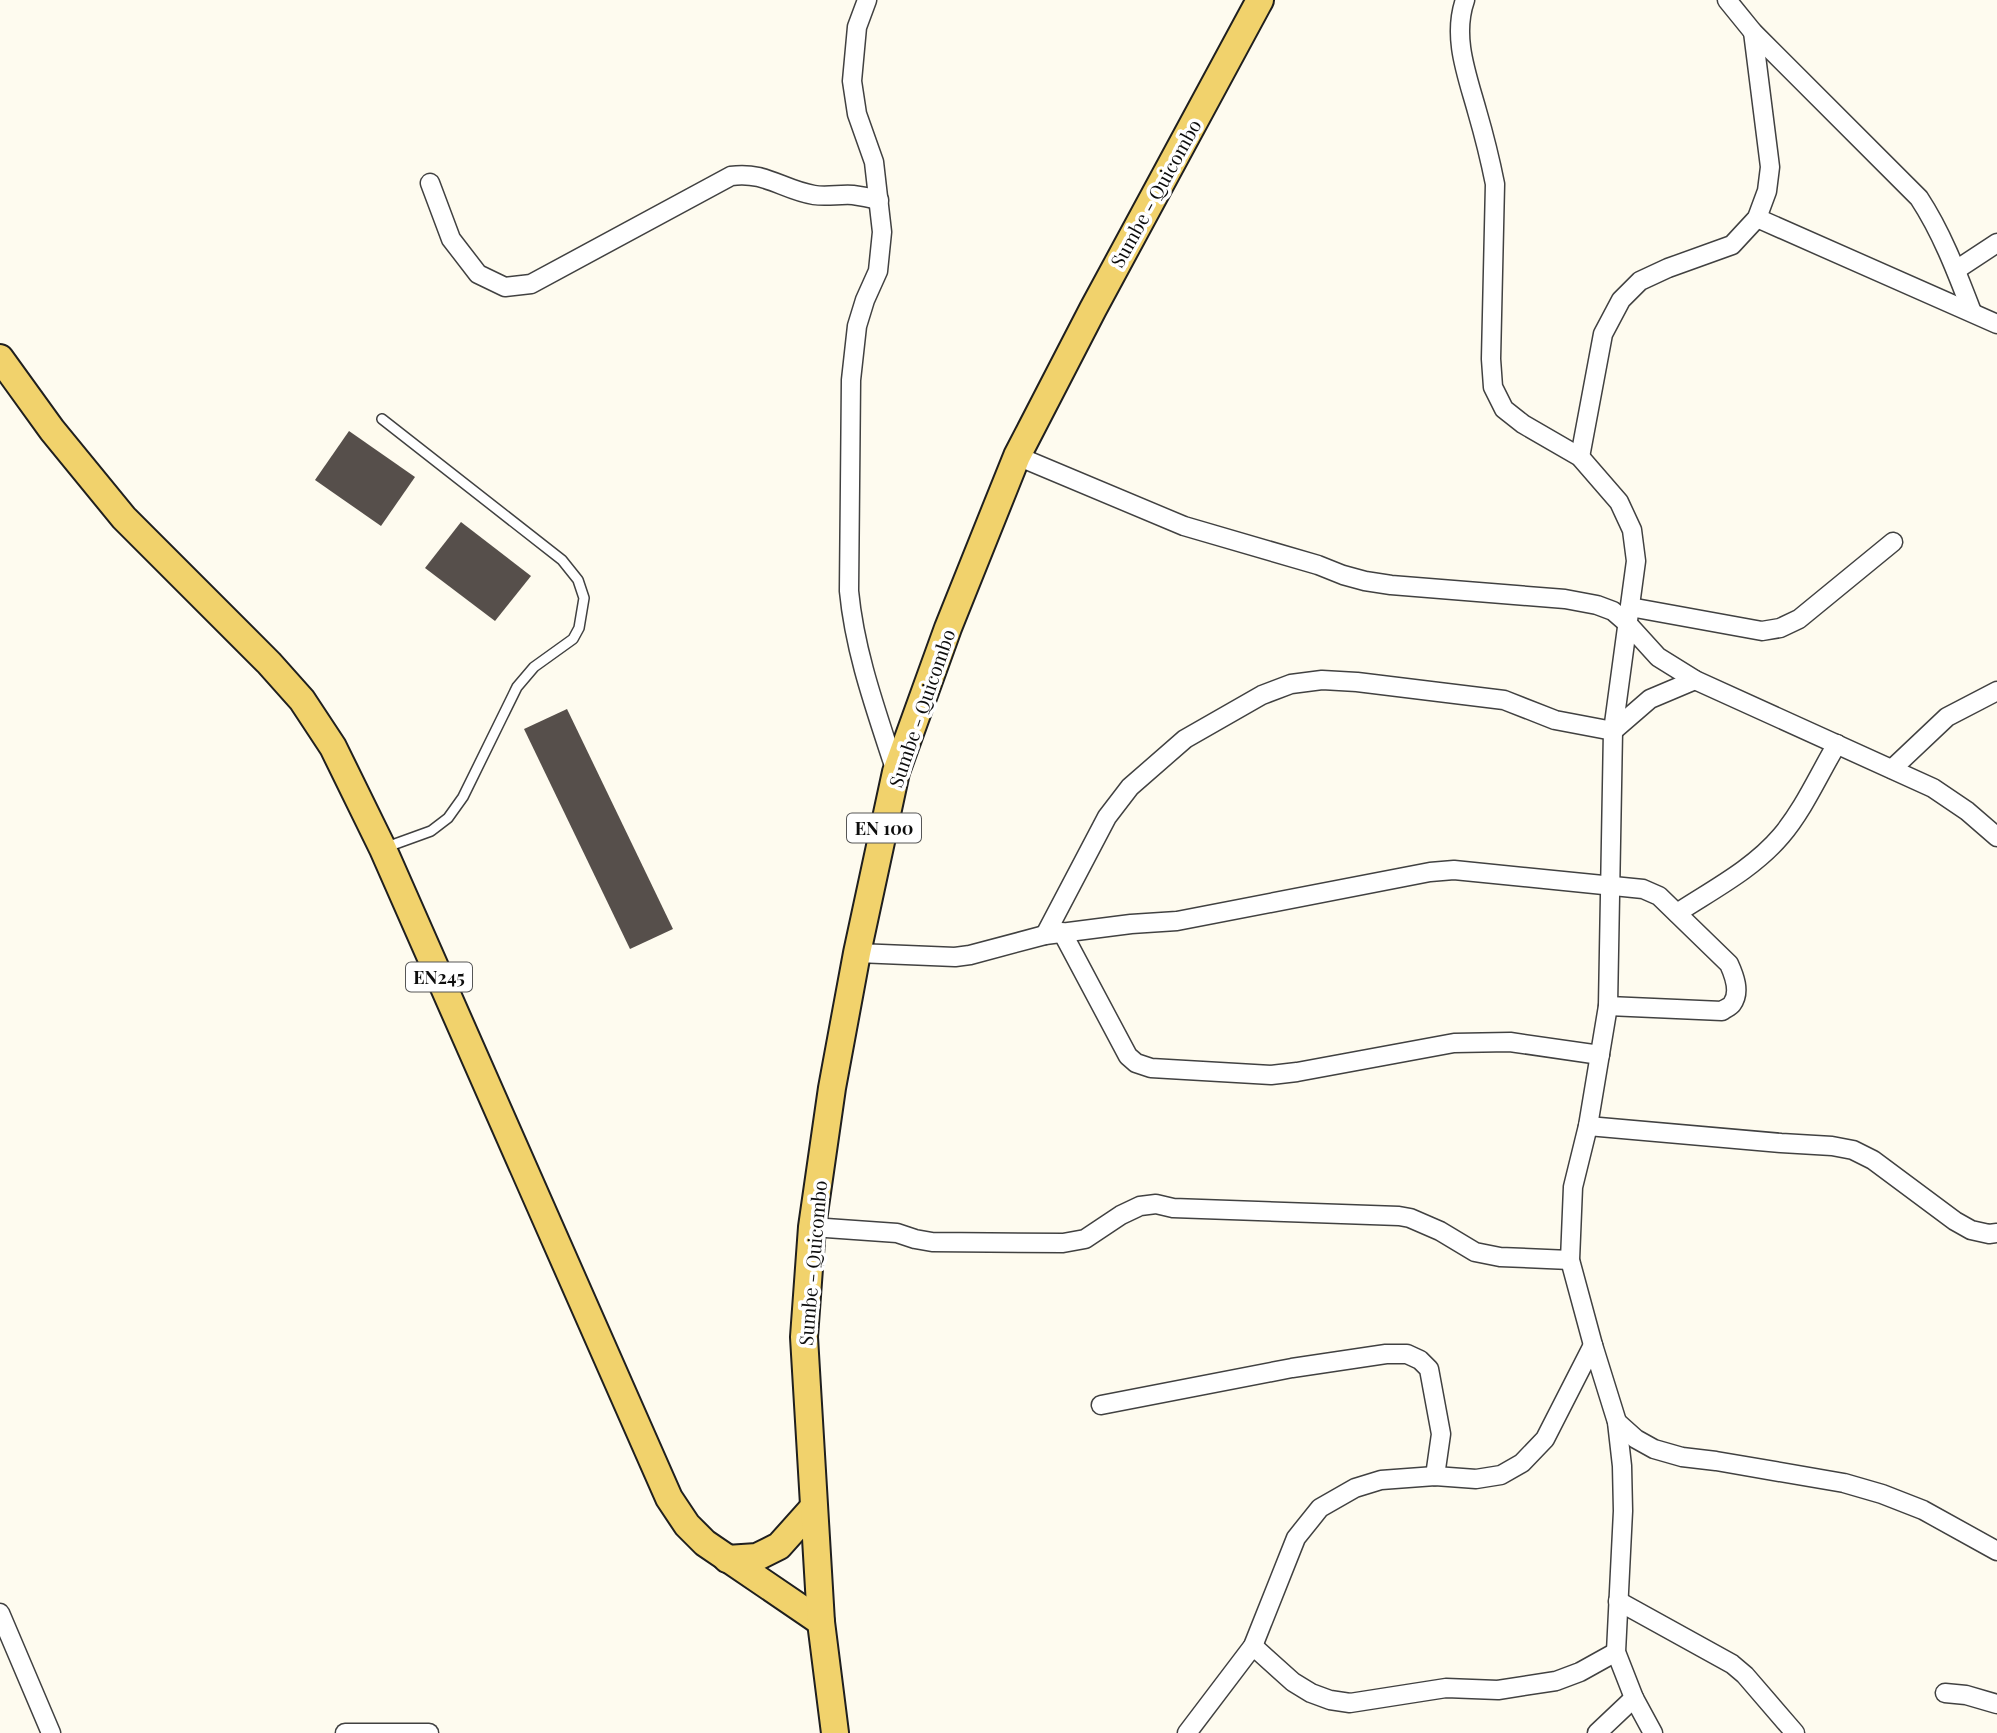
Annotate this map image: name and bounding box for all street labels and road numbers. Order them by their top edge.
street label: Sumbe - Quicombo [1103,114,1207,272]
street label: Sumbe - Quicombo [882,625,960,791]
road number: EN 100 [847,814,921,842]
road number: EN245 [406,962,472,992]
street label: Sumbe - Quicombo [792,1179,832,1347]

